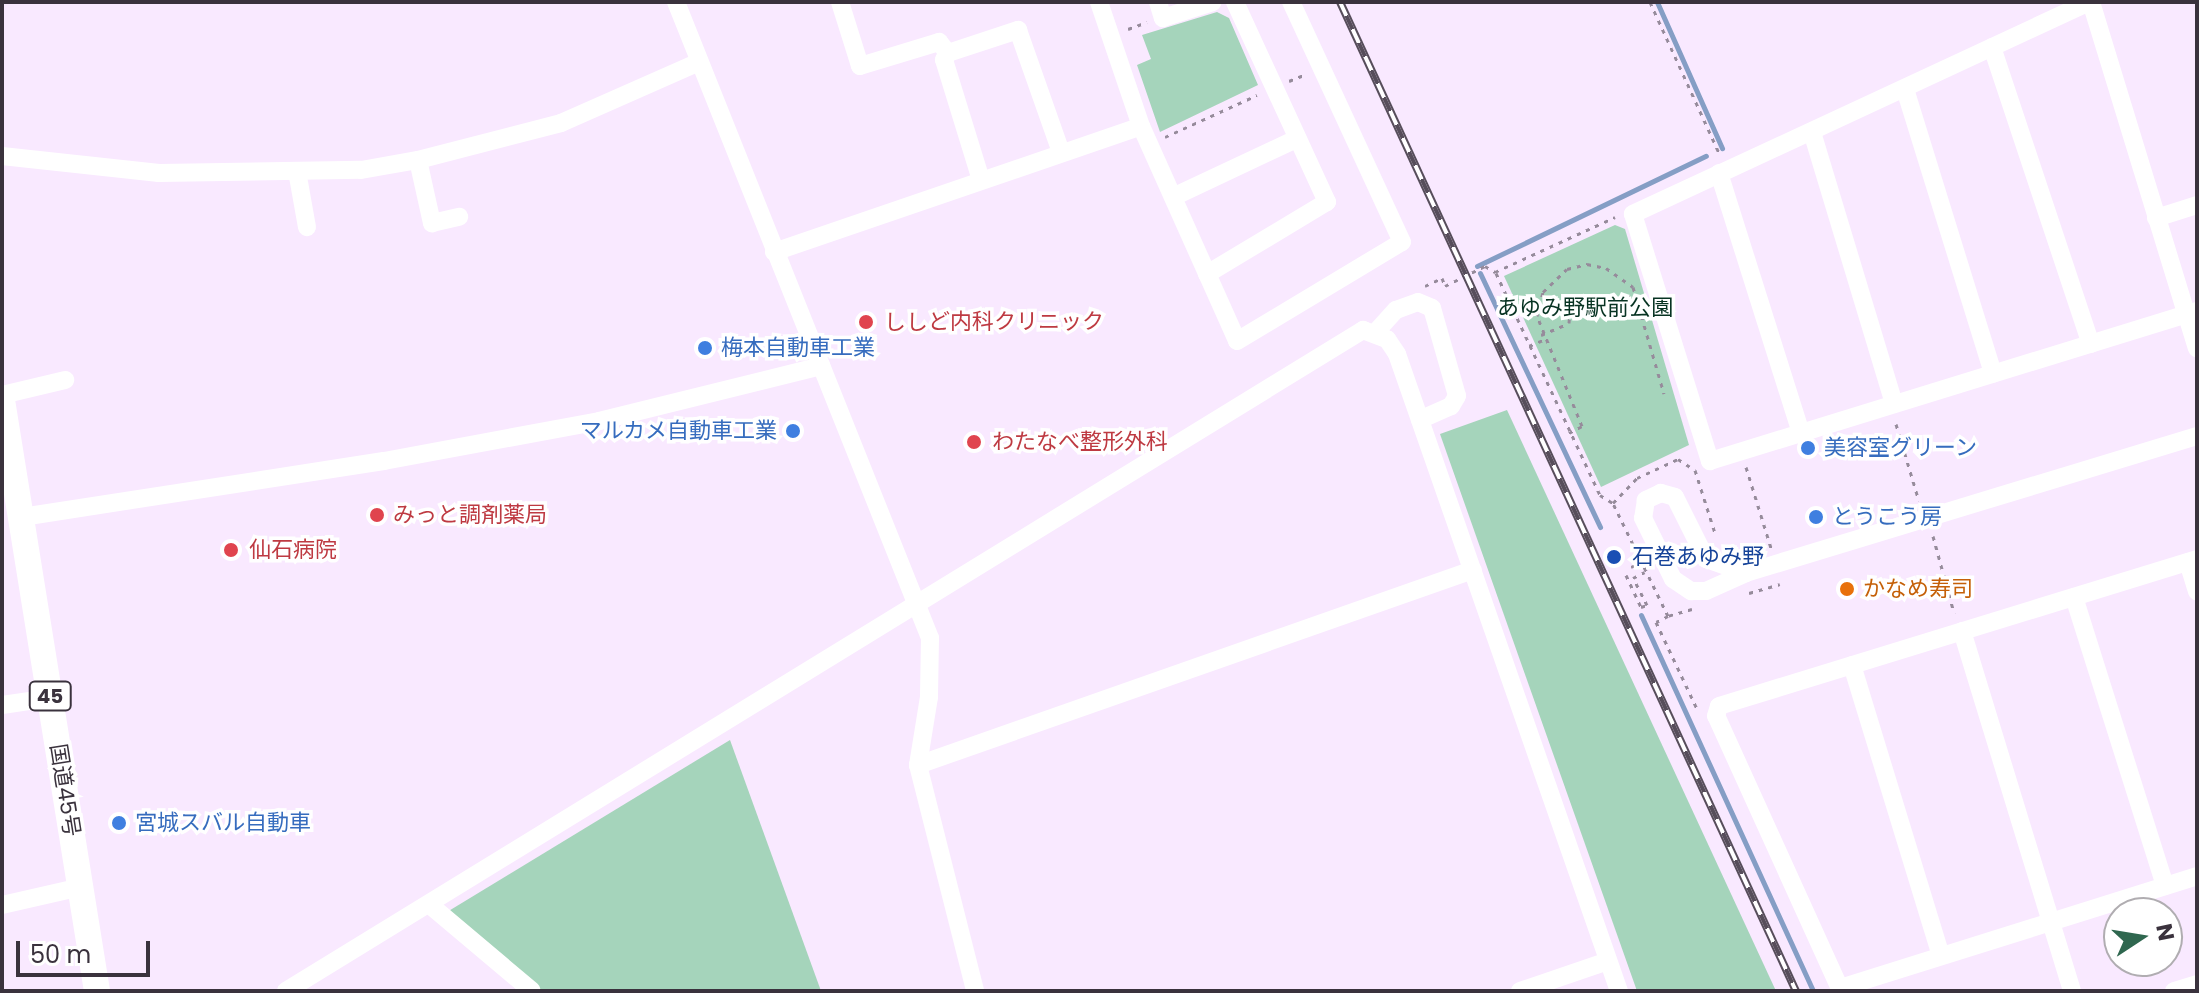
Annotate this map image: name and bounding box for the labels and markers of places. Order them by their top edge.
place label: ししど内科クリニック [884,309,1104,335]
marker: ししど内科クリニック [855,311,877,333]
place label: 梅本自動車工業 [721,335,875,361]
marker: 梅本自動車工業 [696,339,714,357]
place label: マルカメ自動車工業 [579,418,777,444]
marker: マルカメ自動車工業 [784,422,802,440]
place label: わたなべ整形外科 [992,429,1168,455]
marker: わたなべ整形外科 [963,431,985,453]
place label: 美容室グリーン [1824,435,1978,461]
marker: 美容室グリーン [1799,439,1817,457]
place label: みっと調剤薬局 [393,502,547,528]
place label: とうこう房 [1832,504,1942,530]
marker: みっと調剤薬局 [368,506,386,524]
marker: とうこう房 [1807,508,1825,526]
place label: 仙石病院 [249,537,337,563]
marker: 仙石病院 [220,539,242,561]
place label: 石巻あゆみ野 [1632,544,1764,570]
marker: 石巻あゆみ野 [1603,546,1625,568]
place label: かなめ寿司 [1863,576,1973,602]
marker: かなめ寿司 [1838,580,1856,598]
place label: 宮城スバル自動車 [135,810,311,836]
marker: 宮城スバル自動車 [110,814,128,832]

